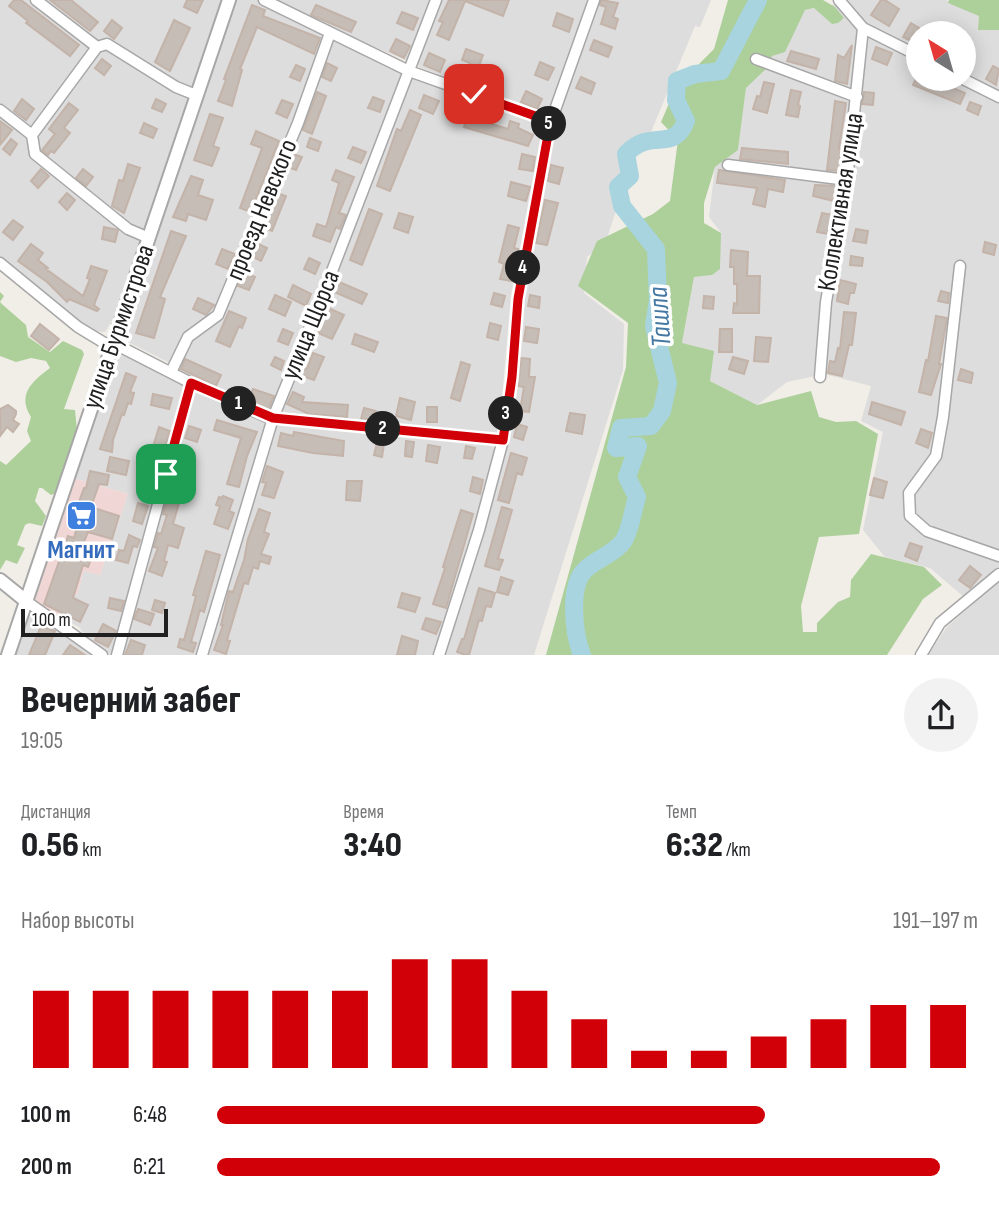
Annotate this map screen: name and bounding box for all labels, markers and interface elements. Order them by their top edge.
north arrow [906,21,976,91]
map controls [906,21,976,91]
pin [444,64,504,124]
icon: check [455,75,493,113]
pin: 5 [532,106,566,142]
street label: Коллективная улица [812,111,870,293]
text: 5 [544,112,553,135]
street label: проезд Невского [220,135,304,285]
street label: улица Бурмистрова [76,241,162,413]
pin: 4 [505,250,540,286]
text: 4 [518,256,527,279]
street label: улица Щорса [275,266,347,384]
water label: Ташла [641,285,679,348]
pin: 1 [222,386,256,422]
text: 1 [235,392,242,415]
pin: 3 [489,396,524,432]
text: 3 [501,402,510,425]
pin: 2 [366,412,400,446]
text: 2 [378,417,387,440]
pin [136,444,196,504]
icon: arrive [147,455,185,493]
supermarket icon: Магнит [64,498,98,532]
place label: Магнит [47,535,115,566]
scale bar [21,606,168,638]
text: 100 m [32,609,71,632]
text: Вечерний забег [21,678,240,723]
button: share [904,678,978,752]
text: 19:05 [21,727,63,755]
text: Дистанция [21,801,91,824]
text: Время [343,801,384,824]
text: Темп [666,801,697,824]
text: 0.56 [21,824,79,867]
text: 3:40 [343,824,402,867]
text: 6:32 [666,824,723,867]
text: km [79,839,102,862]
text: /km [723,839,751,862]
text: Набор высоты [21,907,134,935]
text: 191–197 m [893,907,978,935]
text: 100 m [21,1101,71,1129]
text: 6:48 [133,1101,167,1129]
text: 200 m [21,1153,72,1181]
text: 6:21 [133,1153,165,1181]

